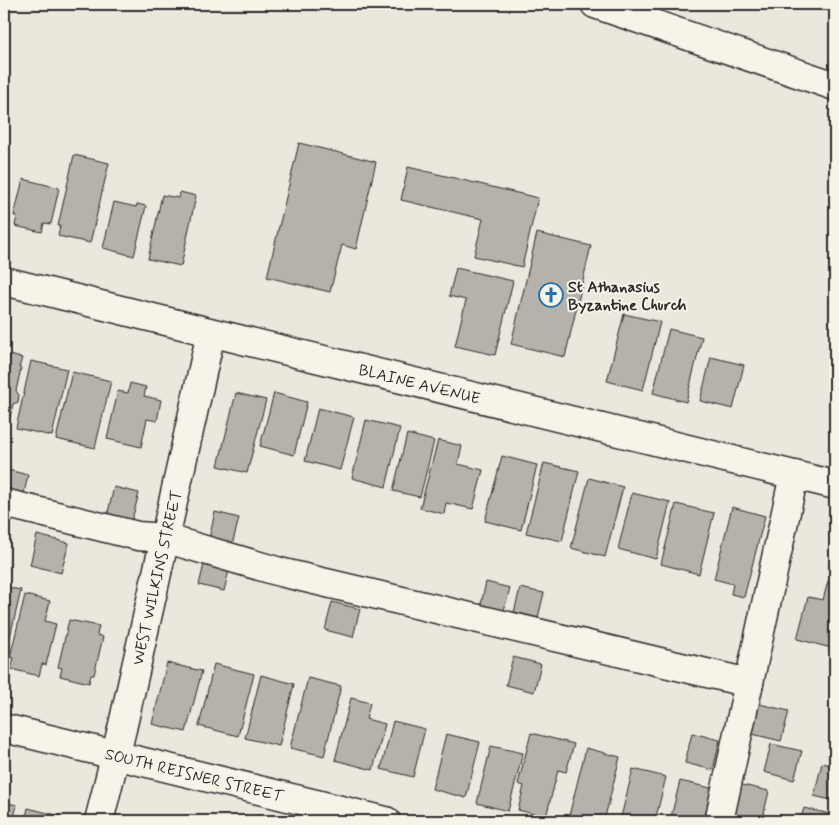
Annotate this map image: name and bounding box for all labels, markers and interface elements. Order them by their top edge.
place label: St Athanasius Byzantine Church [568,277,687,316]
church icon: St Athanasius Byzantine Church [538,282,564,308]
street label: BLAINE AVENUE [356,360,482,410]
street label: WEST WILKINS STREET [128,488,187,667]
street label: SOUTH REISNER STREET [103,744,286,808]

